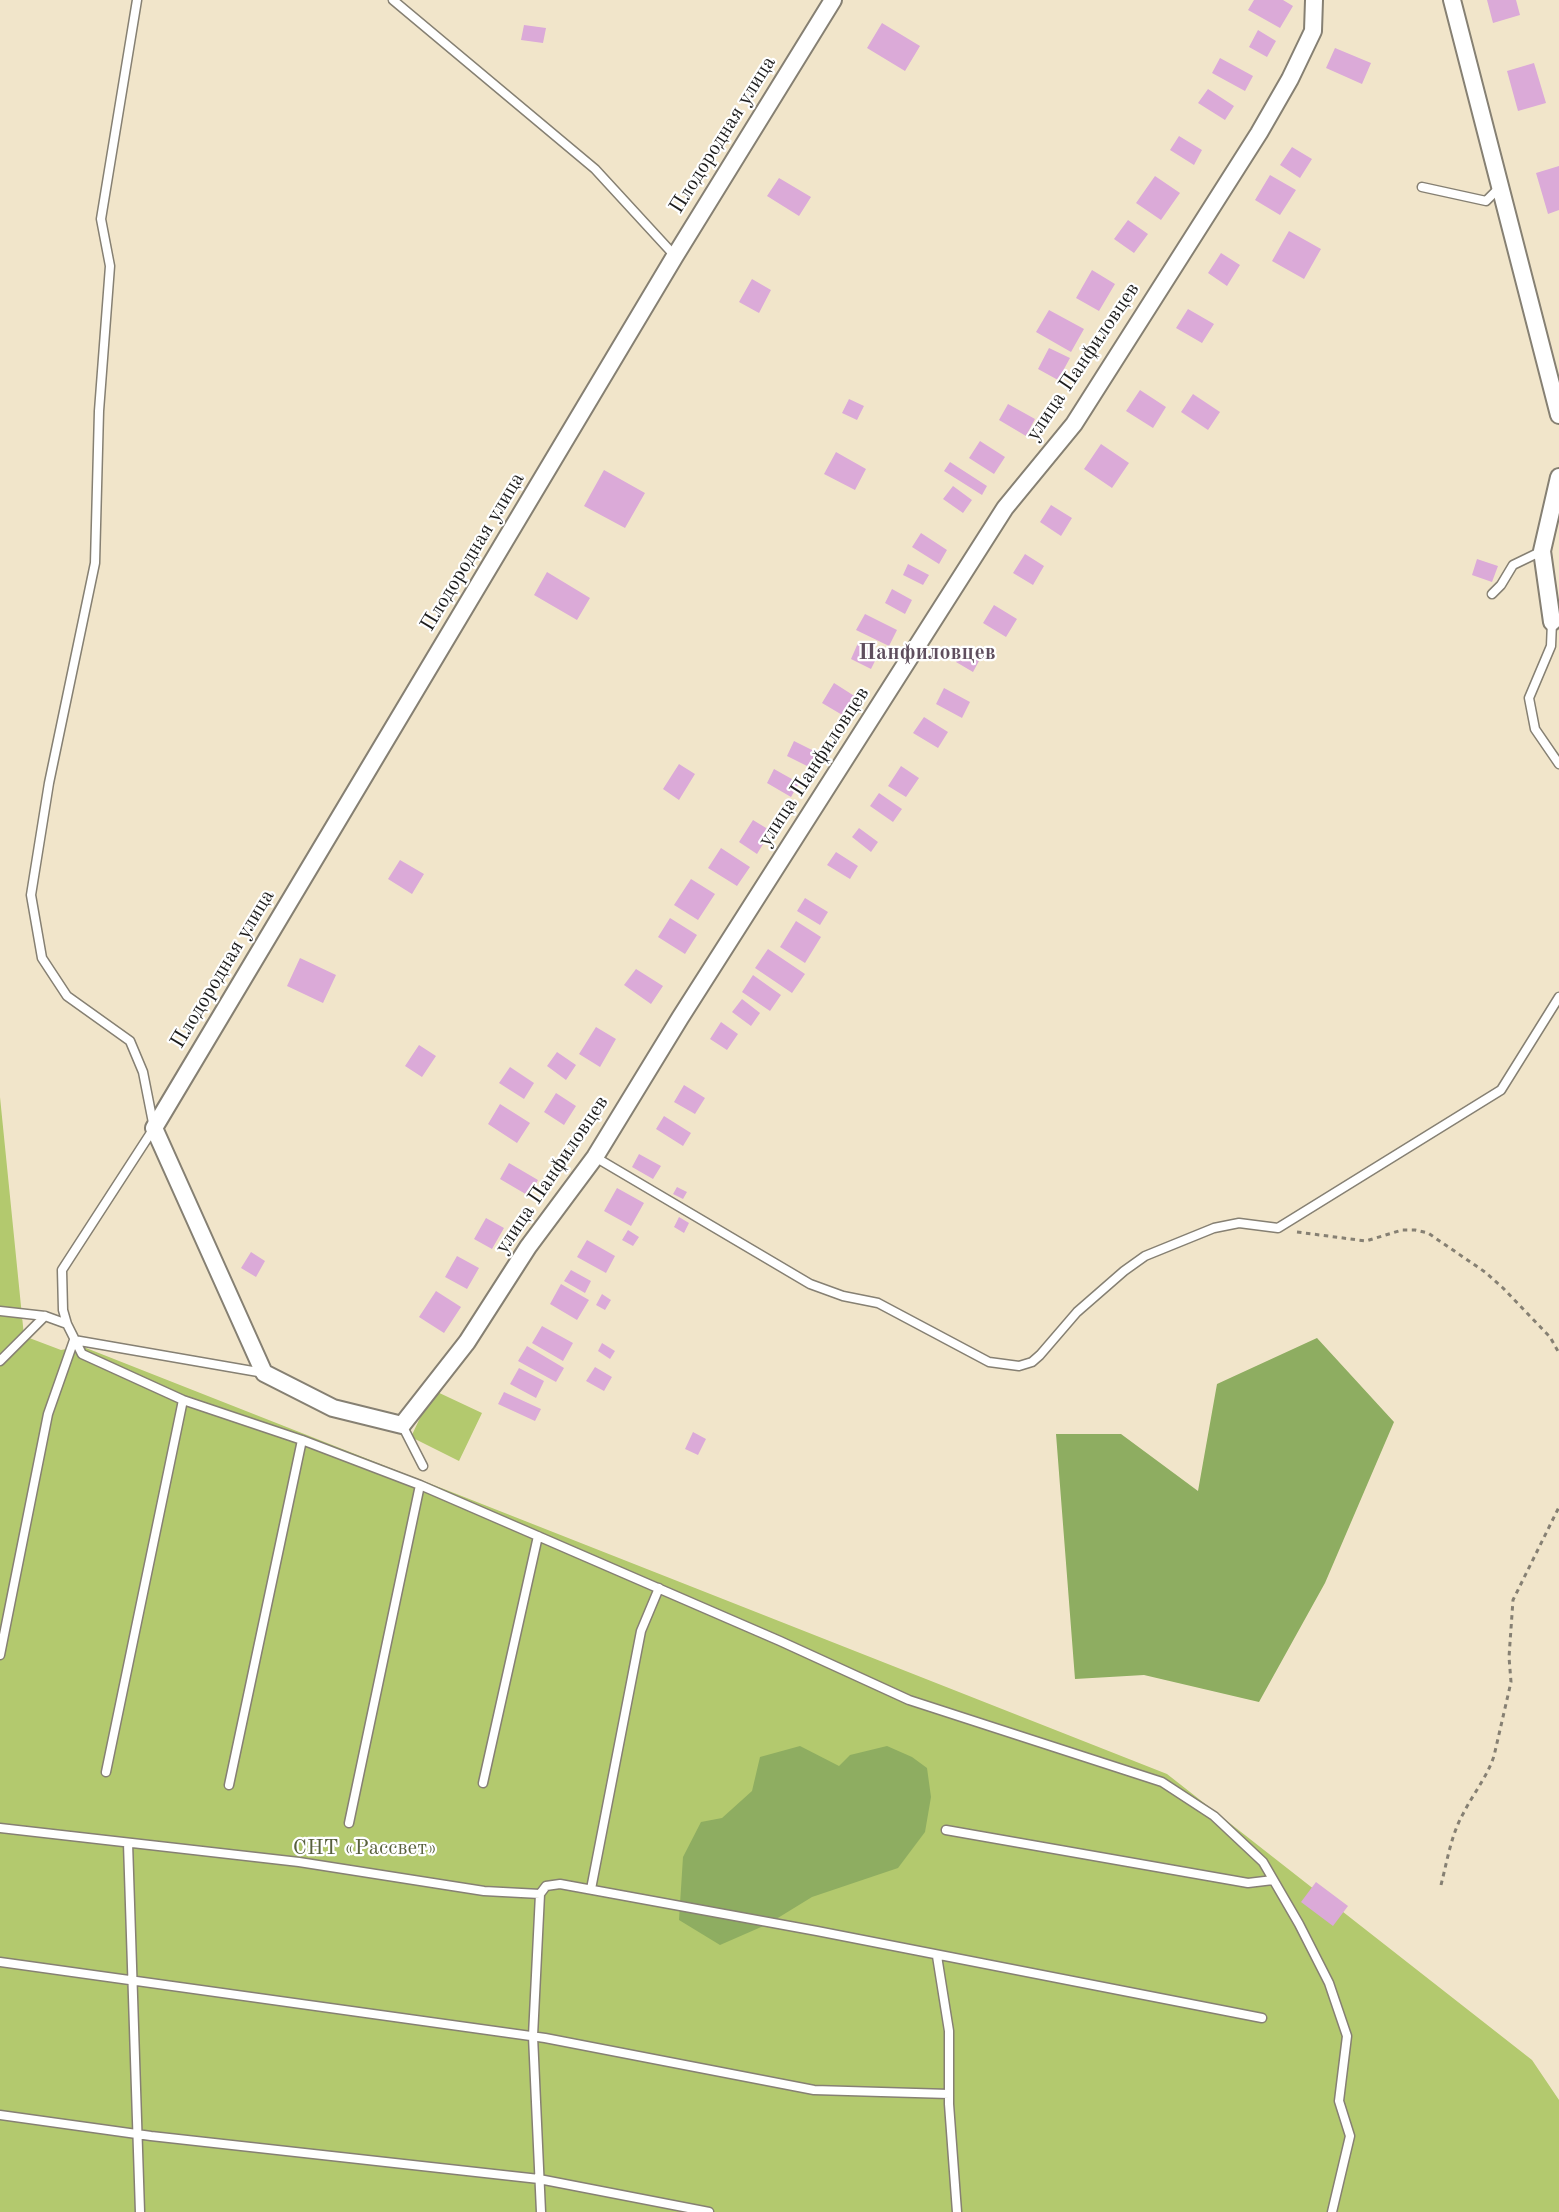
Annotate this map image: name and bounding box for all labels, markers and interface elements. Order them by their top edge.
street label: Плодородная улица [664,52,782,218]
street label: улица Панфиловцев [1021,278,1145,446]
street label: Плодородная улица [416,468,530,636]
district label: Панфиловцев [858,640,996,666]
street label: улица Панфиловцев [753,682,875,852]
street label: Плодородная улица [166,885,280,1053]
street label: улица Панфиловцев [490,1091,614,1259]
park label: СНТ «Рассвет» [293,1835,437,1861]

